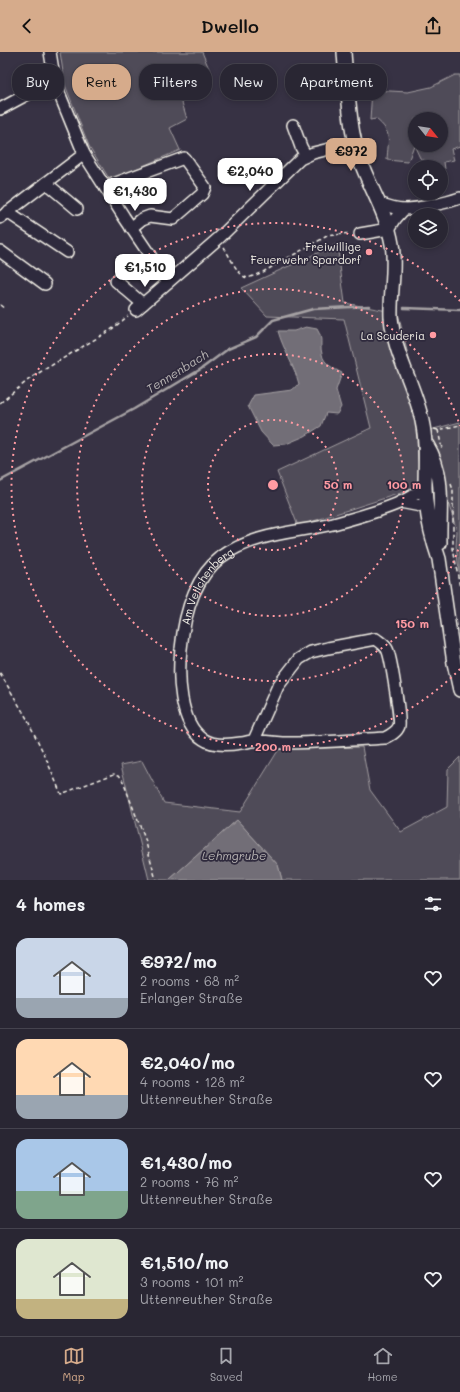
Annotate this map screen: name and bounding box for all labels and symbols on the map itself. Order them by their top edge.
north arrow [408,112,448,152]
pin: €972 [327,138,375,172]
pin: €2,040 [217,158,283,192]
pin: €1,430 [102,178,168,212]
place label: Freiwillige Feuerwehr Spardorf [250,239,362,267]
marker: Freiwillige Feuerwehr Spardorf [364,247,374,257]
pin: €1,510 [112,254,178,288]
place label: La Scuderia [361,328,425,343]
marker: La Scuderia [428,330,438,340]
water label: Tennenbach [143,345,211,396]
text: 50 m [324,476,352,492]
text: 100 m [387,476,421,492]
centre of rings [266,478,280,492]
street label: Am Veilchenberg [177,543,236,626]
text: 150 m [395,615,429,631]
text: 200 m [255,738,291,754]
water label: Lehmgrube [202,847,266,863]

